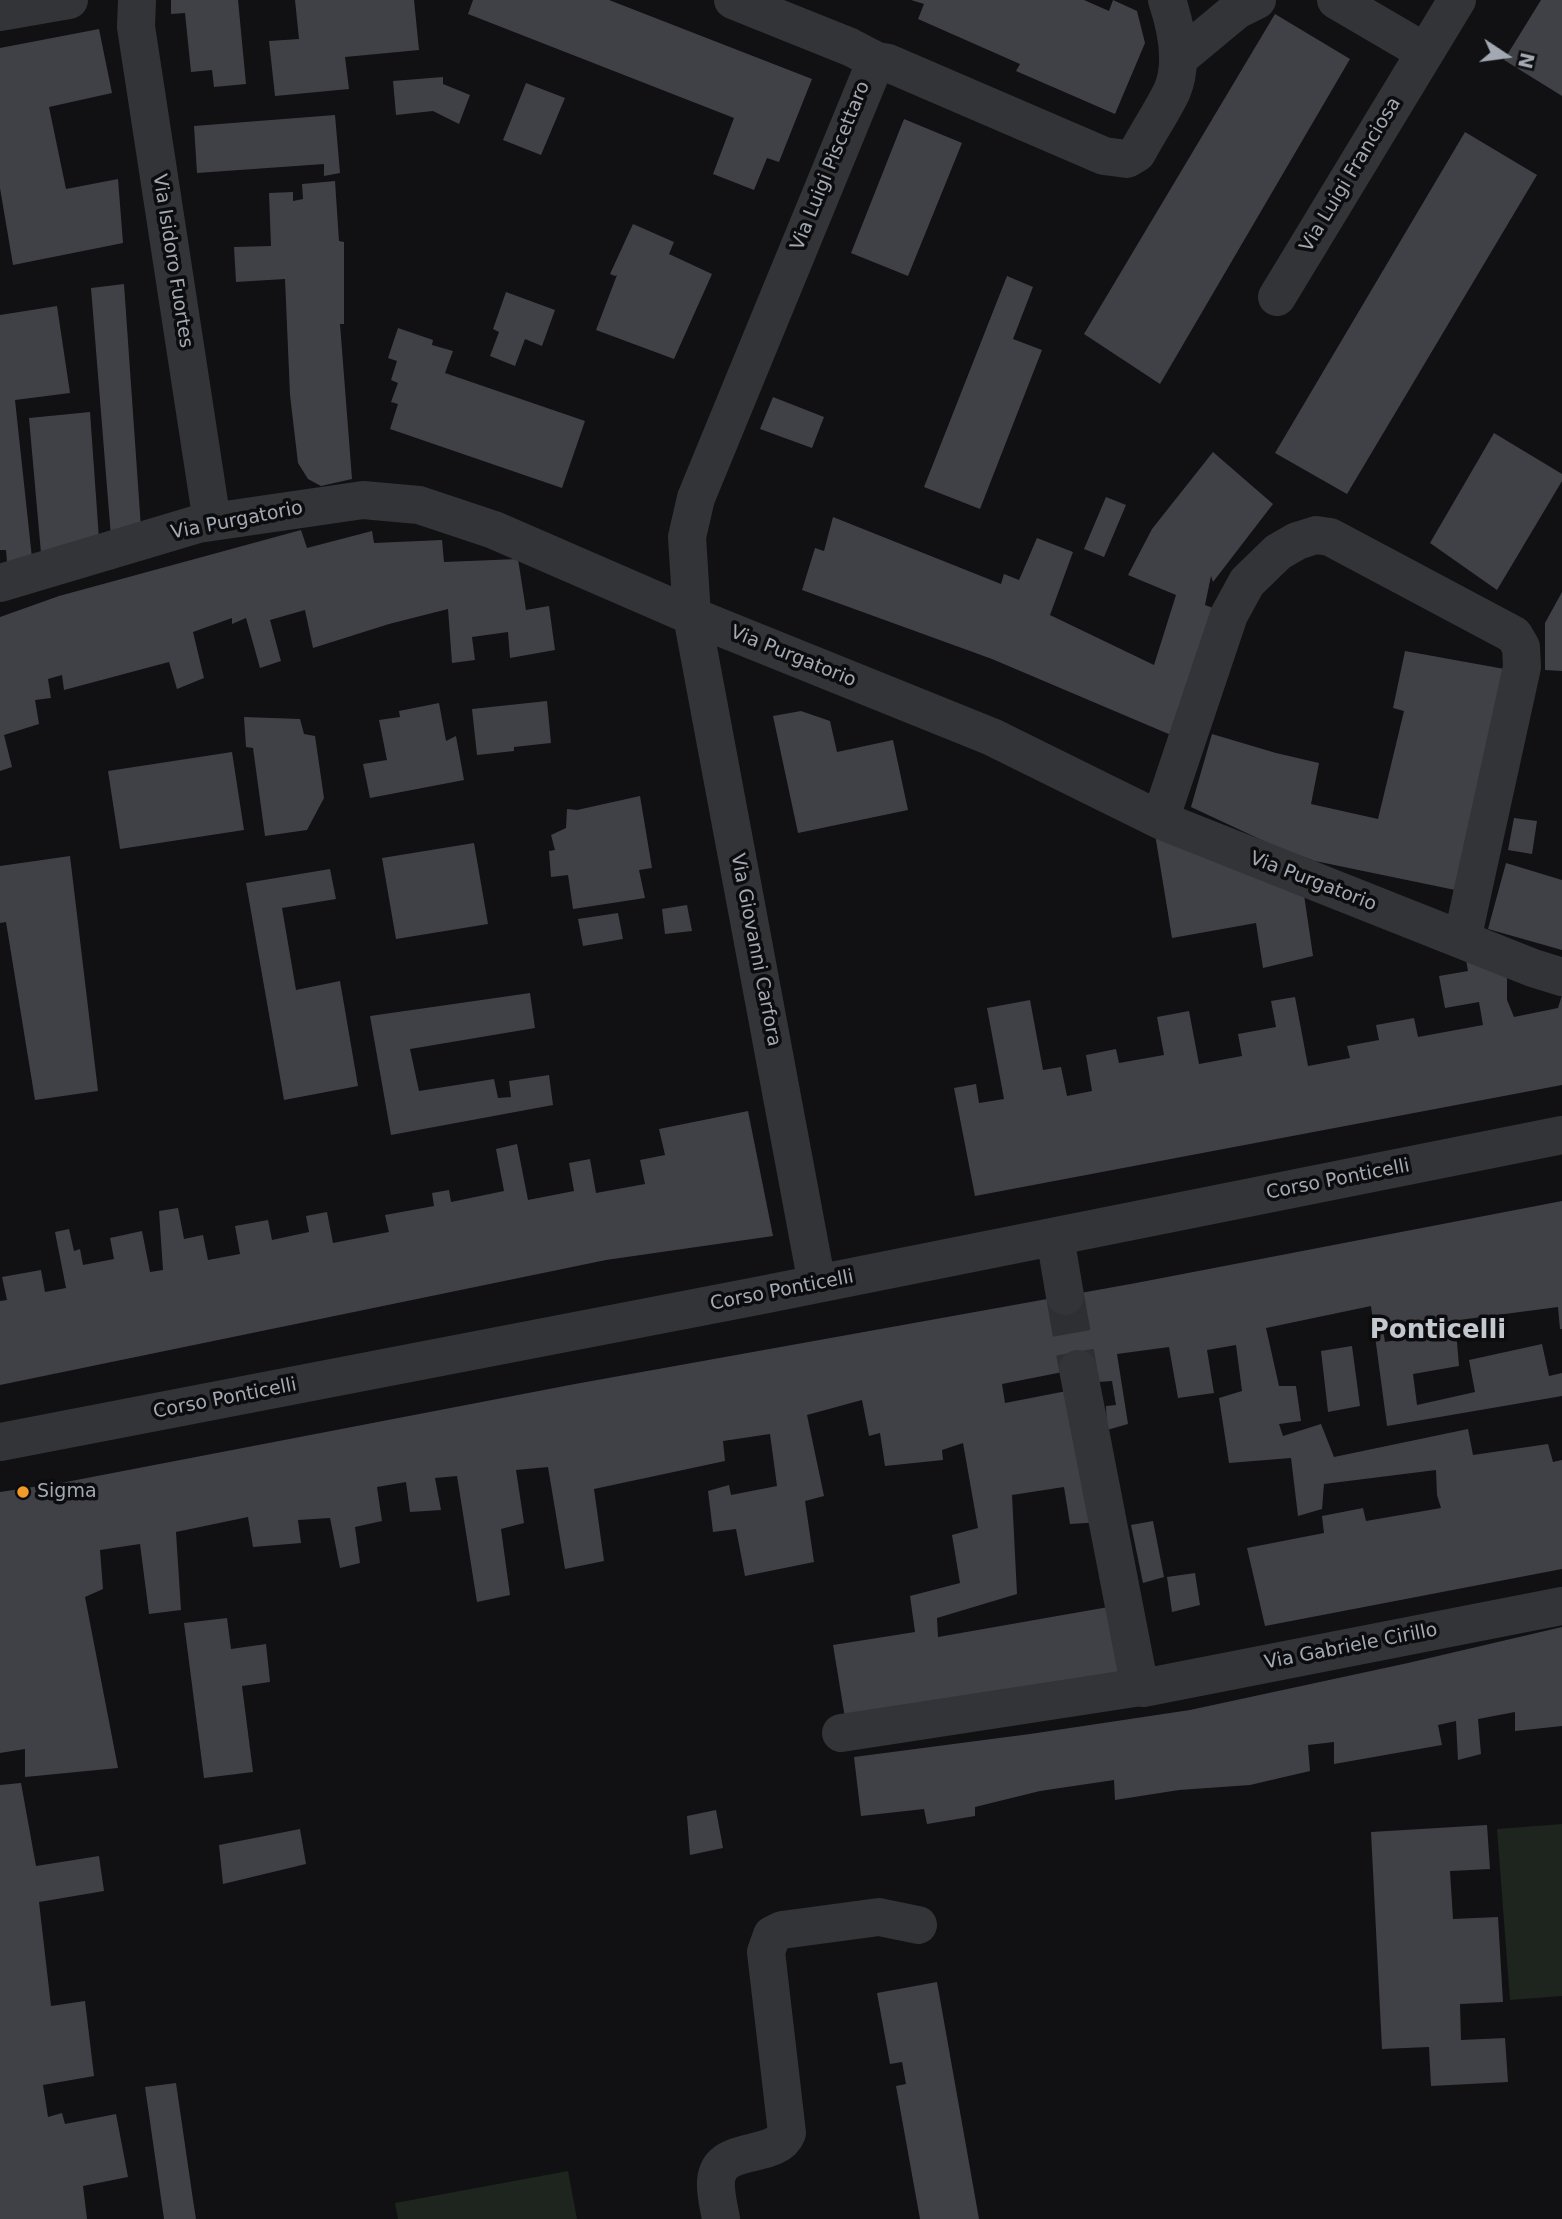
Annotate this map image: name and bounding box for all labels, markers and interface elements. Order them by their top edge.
north arrow [1471,21,1541,91]
text: N [1514,51,1539,71]
street label: Via Luigi Piscettaro [787,78,875,254]
street label: Via Luigi Franciosa [1296,94,1406,256]
street label: Via Isidoro Fuortes [147,173,197,349]
street label: Via Purgatorio [169,497,305,545]
street label: Via Purgatorio [727,621,859,693]
street label: Via Purgatorio [1247,847,1379,917]
street label: Via Giovanni Carfora [725,852,785,1048]
street label: Corso Ponticelli [1264,1155,1412,1205]
street label: Corso Ponticelli [708,1266,856,1316]
district label: Ponticelli [1370,1315,1506,1347]
street label: Corso Ponticelli [151,1374,299,1424]
place label: Sigma [37,1481,97,1503]
marker: Sigma [15,1484,31,1500]
street label: Via Gabriele Cirillo [1263,1619,1439,1675]

